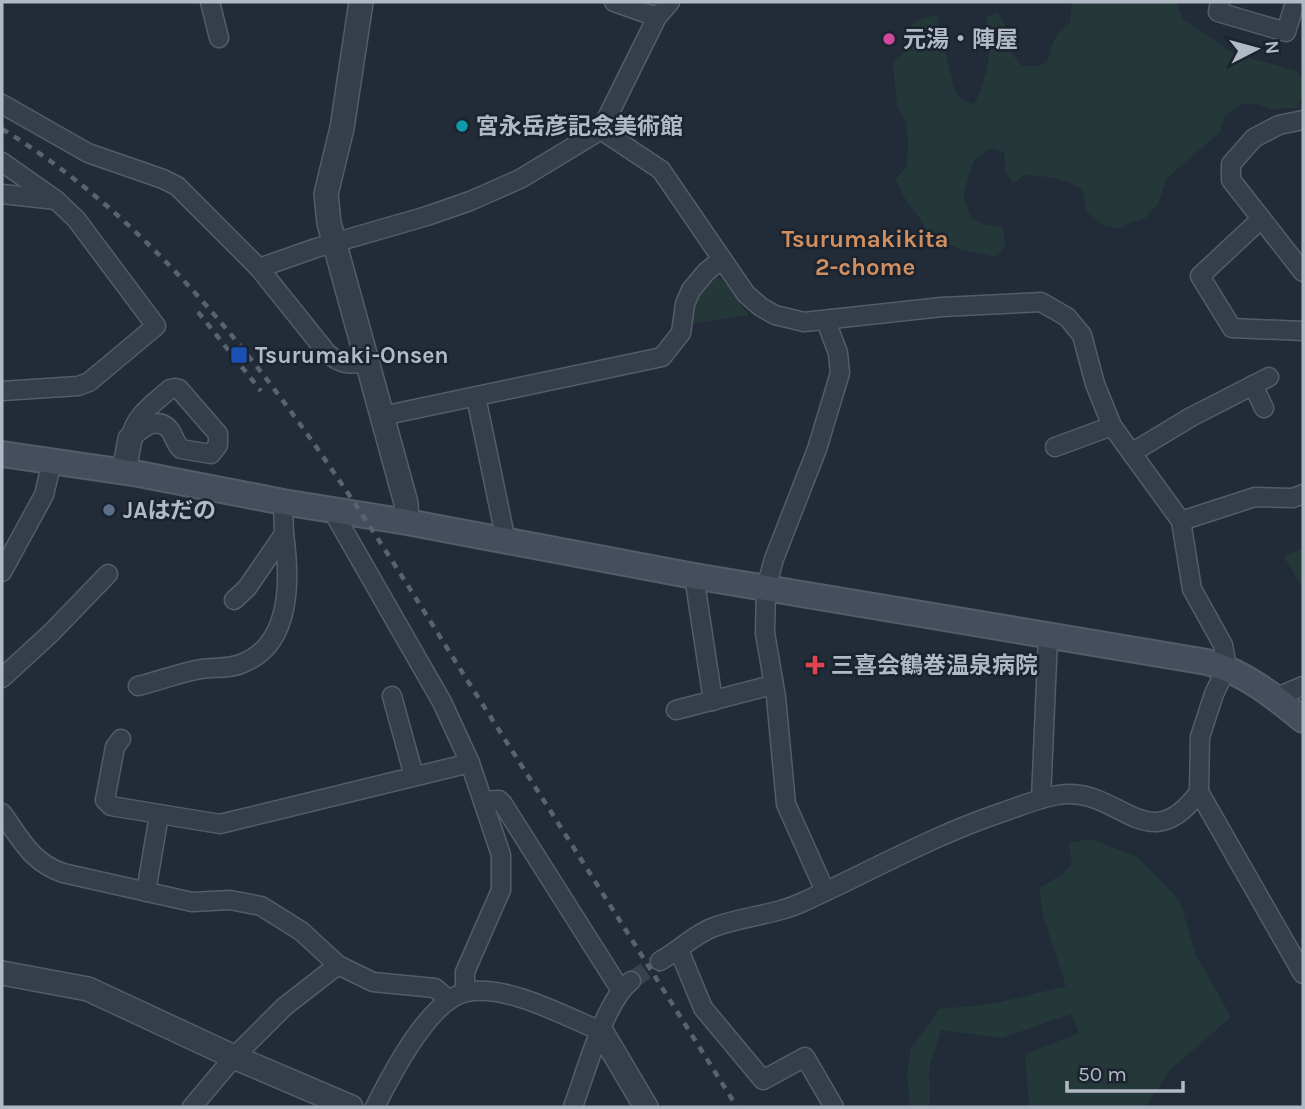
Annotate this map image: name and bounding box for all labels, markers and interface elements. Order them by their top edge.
north arrow [1221,14,1291,84]
place label: 元湯・陣屋 [903,26,1018,53]
marker: 元湯・陣屋 [881,31,897,47]
text: N [1260,39,1284,55]
place label: 宮永岳彦記念美術館 [476,113,683,140]
marker: 宮永岳彦記念美術館 [454,118,470,134]
district label: Tsurumakikita 2-chome [781,225,949,281]
place label: Tsurumaki-Onsen [255,342,449,369]
marker: Tsurumaki-Onsen [229,345,249,365]
place label: JAはだの [123,497,216,524]
marker: JAはだの [101,502,117,518]
place label: 三喜会鶴巻温泉病院 [831,652,1038,679]
marker: 三喜会鶴巻温泉病院 [805,655,825,675]
scale bar [1067,1050,1182,1094]
text: 50 m [1078,1062,1127,1086]

